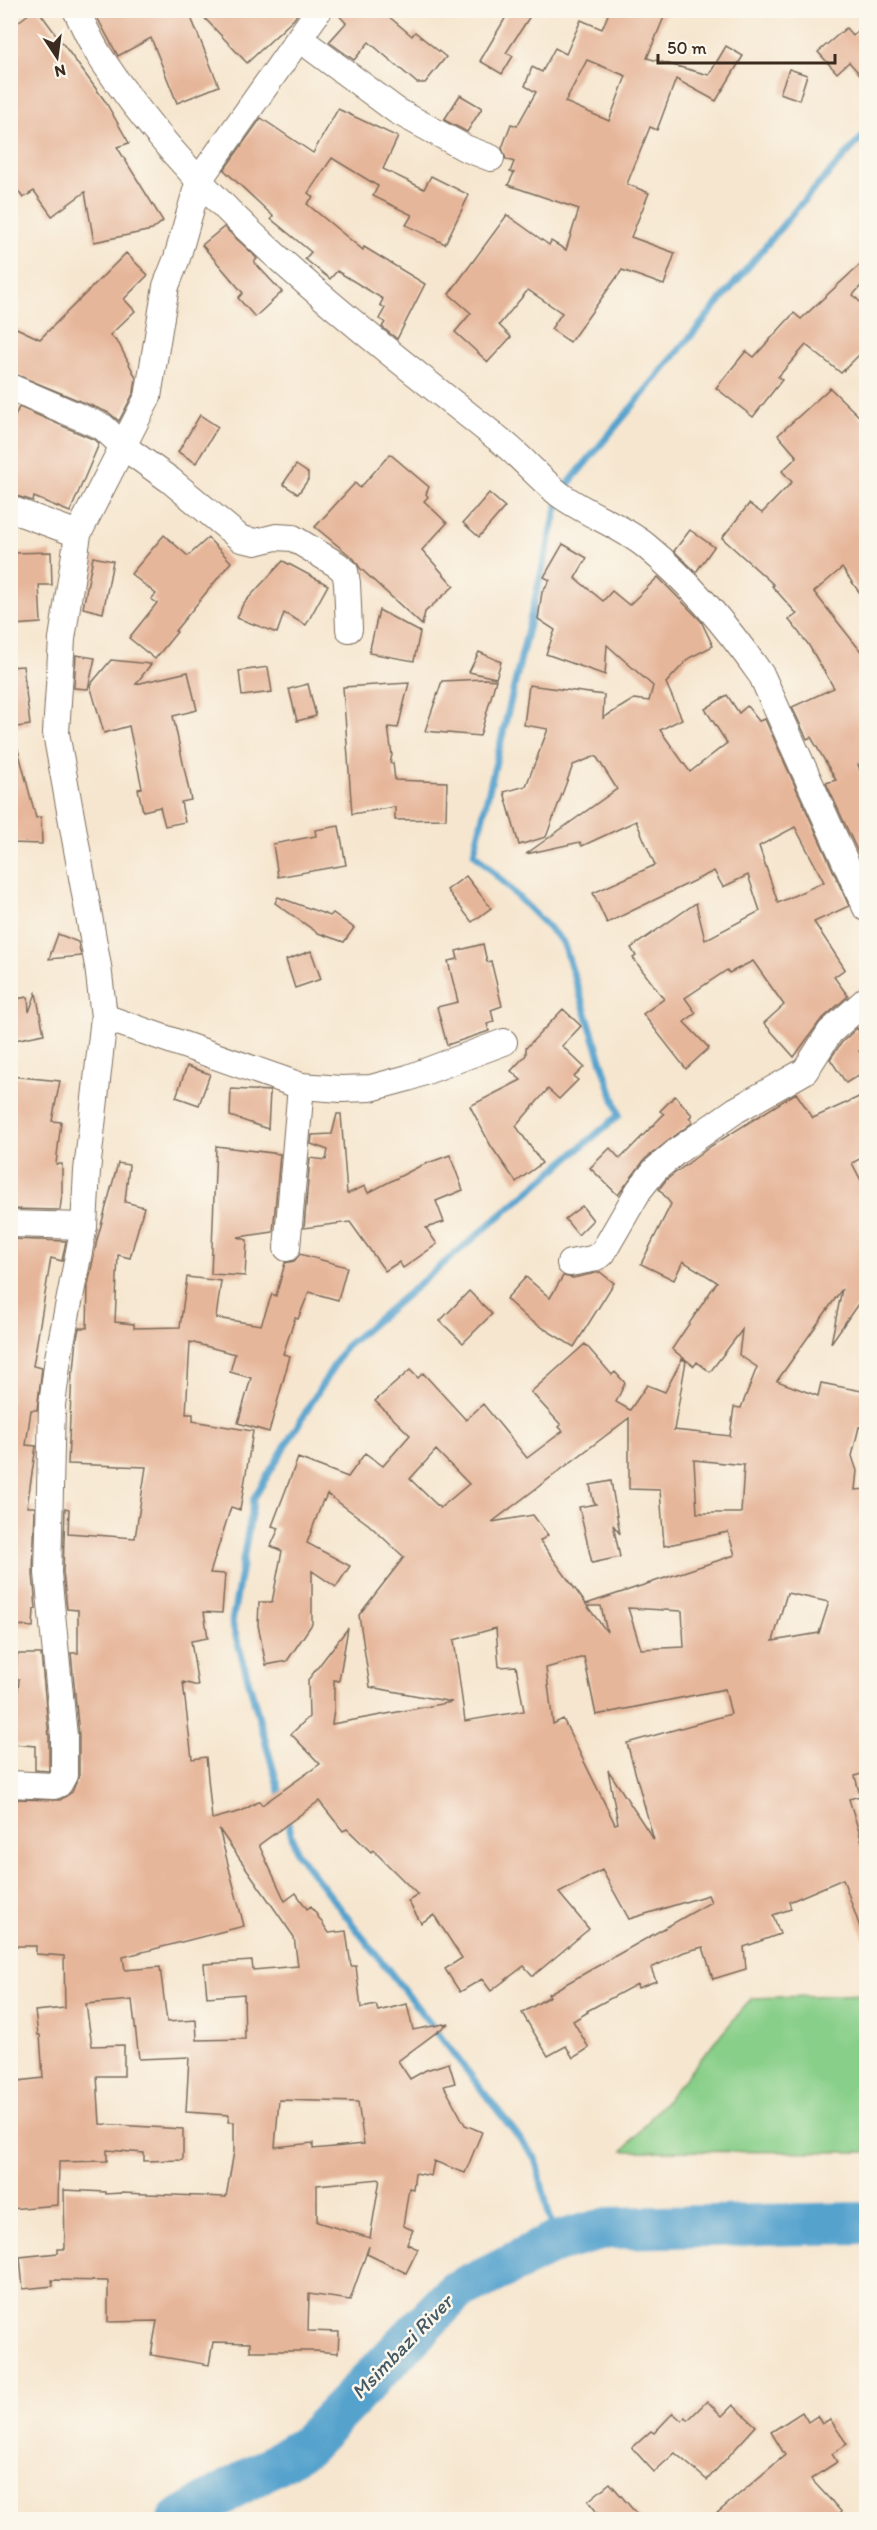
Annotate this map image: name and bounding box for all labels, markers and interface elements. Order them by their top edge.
north arrow [27,27,87,87]
scale bar [658,27,835,65]
text: 50 m [667,37,707,59]
text: N [53,61,68,82]
water label: Msimbazi River [346,2287,459,2404]

